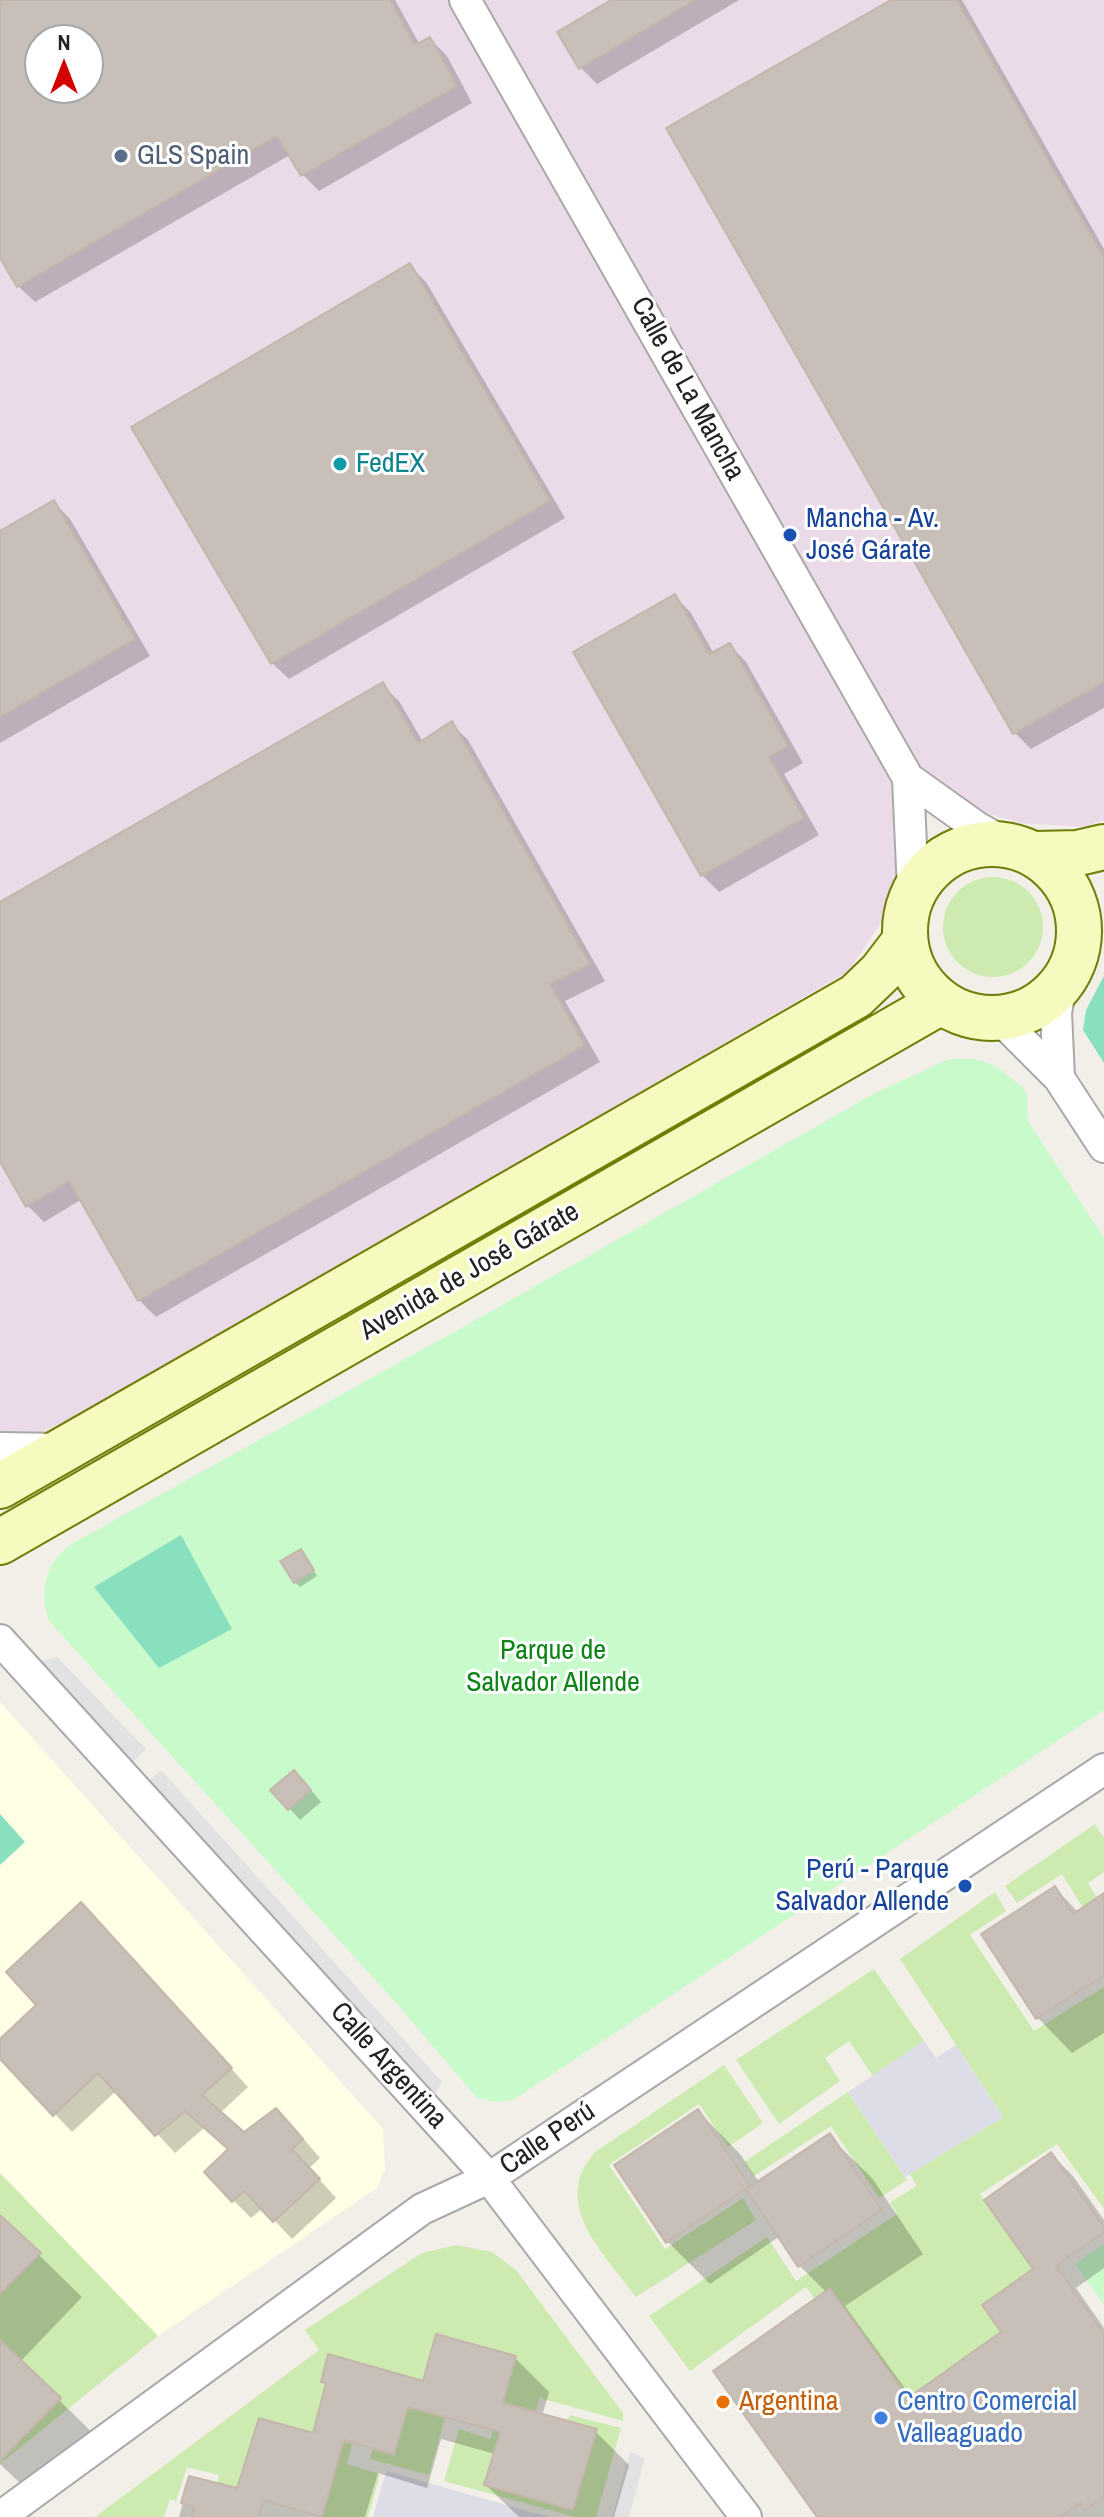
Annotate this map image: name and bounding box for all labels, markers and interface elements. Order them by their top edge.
north arrow [24,24,104,104]
text: N [57,27,71,57]
place label: GLS Spain [137,139,249,173]
marker: GLS Spain [112,147,130,165]
street label: Calle de La Mancha [623,292,751,486]
place label: FedEX [356,447,425,481]
marker: FedEX [331,455,349,473]
place label: Mancha - Av. José Gárate [806,502,939,568]
marker: Mancha - Av. José Gárate [781,526,799,544]
street label: Avenida de José Gárate [355,1196,585,1348]
park label: Parque de Salvador Allende [466,1634,640,1700]
place label: Perú - Parque Salvador Allende [775,1853,949,1919]
marker: Perú - Parque Salvador Allende [956,1877,974,1895]
street label: Calle Argentina [323,1996,453,2136]
street label: Calle Perú [494,2095,602,2183]
place label: Argentina [739,2385,839,2419]
place label: Centro Comercial Valleaguado [897,2385,1077,2451]
marker: Argentina [714,2393,732,2411]
marker: Centro Comercial Valleaguado [872,2409,890,2427]

